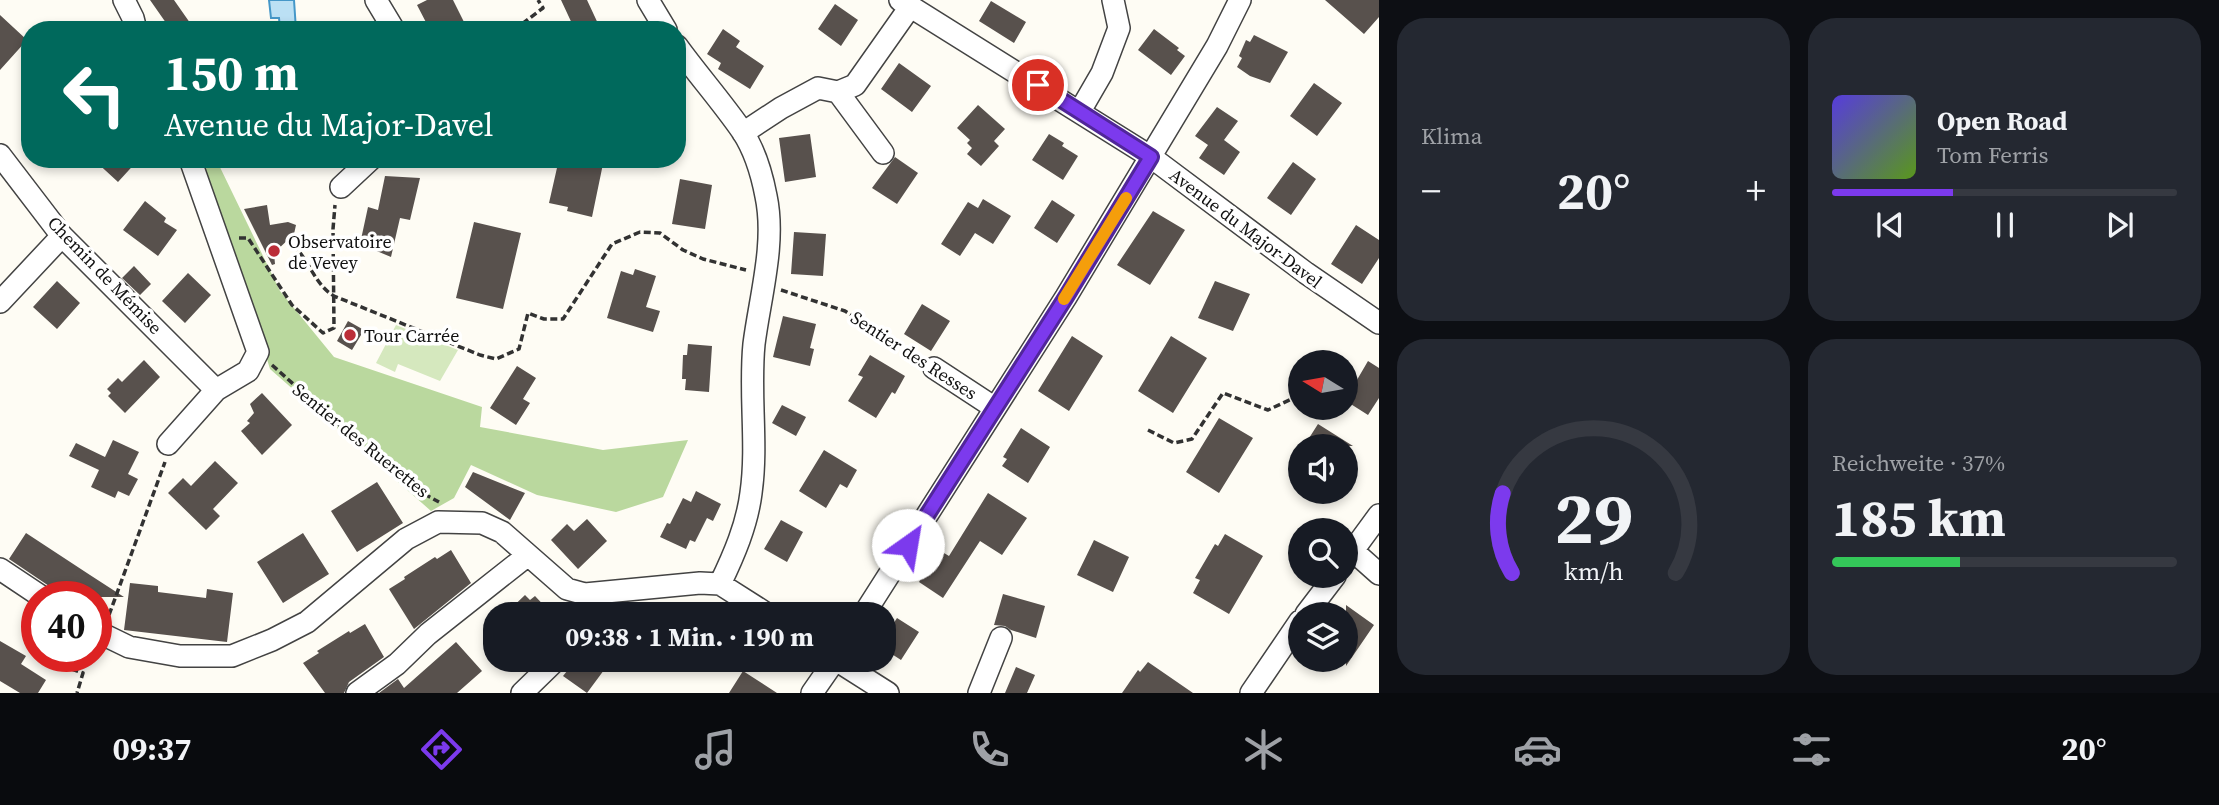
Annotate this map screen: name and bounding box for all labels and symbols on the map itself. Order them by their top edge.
pin [1008,55,1068,115]
street label: Avenue du Major-Davel [1164,162,1328,294]
street label: Chemin de Mémise [42,210,168,340]
place label: Observatoire de Vevey [288,229,392,275]
marker: Observatoire de Vevey [266,243,282,259]
street label: Sentier des Resses [846,305,982,405]
place label: Tour Carrée [364,323,459,348]
marker: Tour Carrée [342,327,358,343]
north arrow [1288,350,1358,420]
street label: Sentier des Ruerettes [287,377,435,503]
position arrow [871,508,945,582]
speed limit sign: 40 [21,581,112,672]

